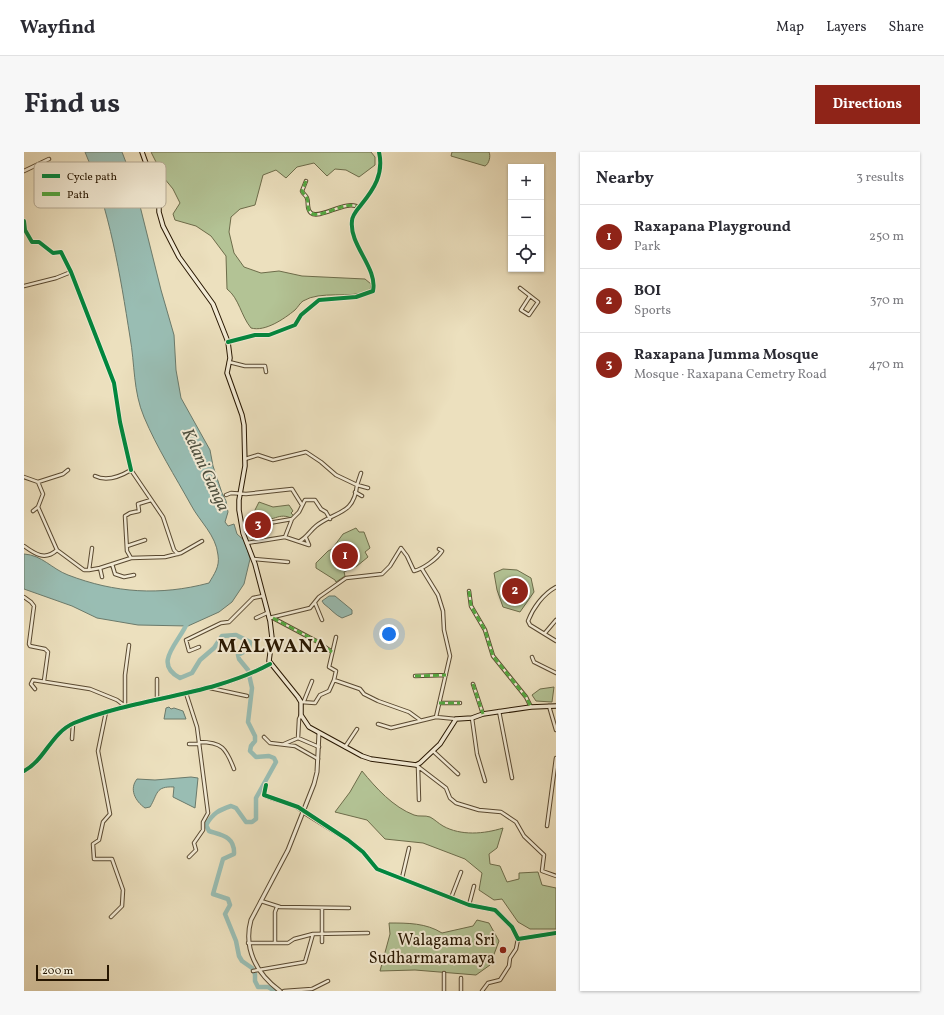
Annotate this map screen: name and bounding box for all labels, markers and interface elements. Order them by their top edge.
text: Wayfind [20,15,95,41]
text: Map [776,18,804,37]
text: Layers [826,18,866,37]
text: Share [888,18,924,37]
text: Find us [24,85,120,124]
button: Directions [815,85,920,124]
legend [34,162,166,208]
map controls [508,164,544,272]
button: + [508,164,544,200]
text: Nearby [596,167,654,190]
text: 3 results [856,169,904,187]
text: Cycle path [67,170,117,185]
text: Path [67,188,90,203]
button: − [508,200,544,236]
text: Raxapana Playground [634,217,791,238]
text: 1 [606,228,612,246]
text: 250 m [869,228,904,246]
button: locate [508,236,544,272]
text: Park [634,238,661,256]
text: BOI [634,281,661,302]
text: 2 [606,292,612,310]
text: 370 m [870,292,904,310]
text: Sports [634,302,671,320]
text: Raxapana Jumma Mosque [634,345,818,366]
text: 3 [606,356,612,374]
text: 470 m [869,356,904,374]
text: Mosque · Raxapana Cemetry Road [634,366,827,384]
water label: Kelani Ganga [176,425,234,515]
pin: 3 [245,510,271,540]
pin: 1 [332,541,358,571]
pin: 2 [502,576,528,606]
your location [379,624,399,644]
district label: MALWANA [217,633,329,661]
place label: Walagama Sri Sudharmaramaya [369,930,495,970]
marker: Walagama Sri Sudharmaramaya [498,945,508,955]
scale bar [36,963,109,982]
text: 200 m [42,964,73,979]

